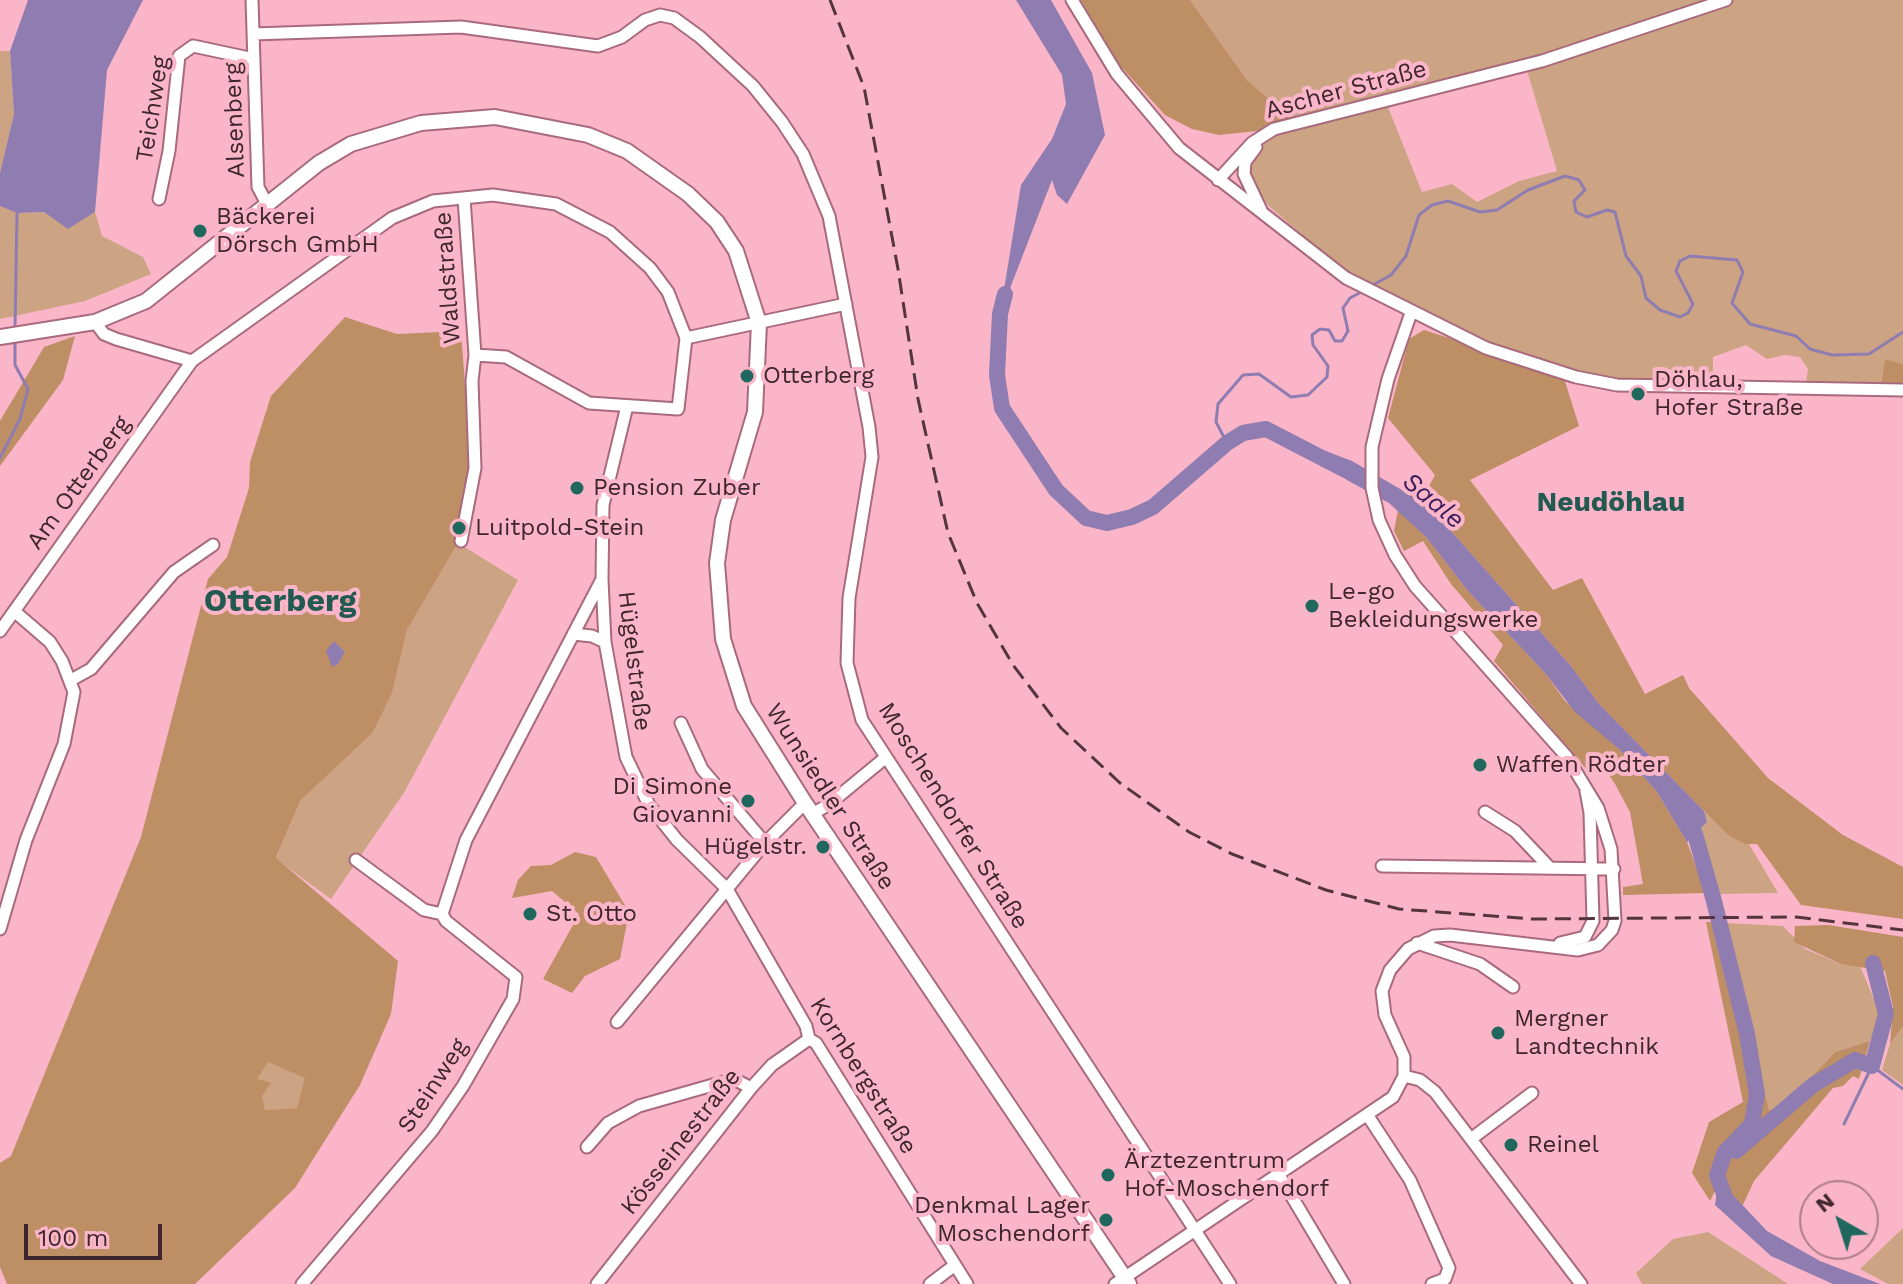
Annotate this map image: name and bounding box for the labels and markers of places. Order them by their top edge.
place label: Bäckerei Dörsch GmbH [216,203,379,259]
marker: Bäckerei Dörsch GmbH [191,222,209,240]
place label: Otterberg [763,362,874,390]
place label: Döhlau, Hofer Straße [1654,366,1804,422]
marker: Otterberg [738,367,756,385]
marker: Döhlau, Hofer Straße [1629,385,1647,403]
place label: Pension Zuber [593,474,761,502]
marker: Pension Zuber [568,479,586,497]
place label: Luitpold-Stein [475,514,644,542]
marker: Luitpold-Stein [450,519,468,537]
place label: Le-go Bekleidungswerke [1328,578,1538,634]
marker: Le-go Bekleidungswerke [1303,597,1321,615]
place label: Waffen Rödter [1496,751,1666,779]
marker: Waffen Rödter [1471,756,1489,774]
place label: Di Simone Giovanni [613,773,732,829]
marker: Di Simone Giovanni [739,792,757,810]
place label: Hügelstr. [704,833,807,861]
marker: Hügelstr. [814,838,832,856]
place label: St. Otto [546,900,637,928]
marker: St. Otto [521,905,539,923]
place label: Mergner Landtechnik [1514,1005,1659,1061]
marker: Mergner Landtechnik [1489,1024,1507,1042]
place label: Reinel [1527,1131,1599,1159]
marker: Reinel [1502,1136,1520,1154]
place label: Ärztezentrum Hof-Moschendorf [1124,1147,1329,1203]
marker: Ärztezentrum Hof-Moschendorf [1099,1166,1117,1184]
place label: Denkmal Lager Moschendorf [914,1192,1090,1248]
marker: Denkmal Lager Moschendorf [1097,1211,1115,1229]

